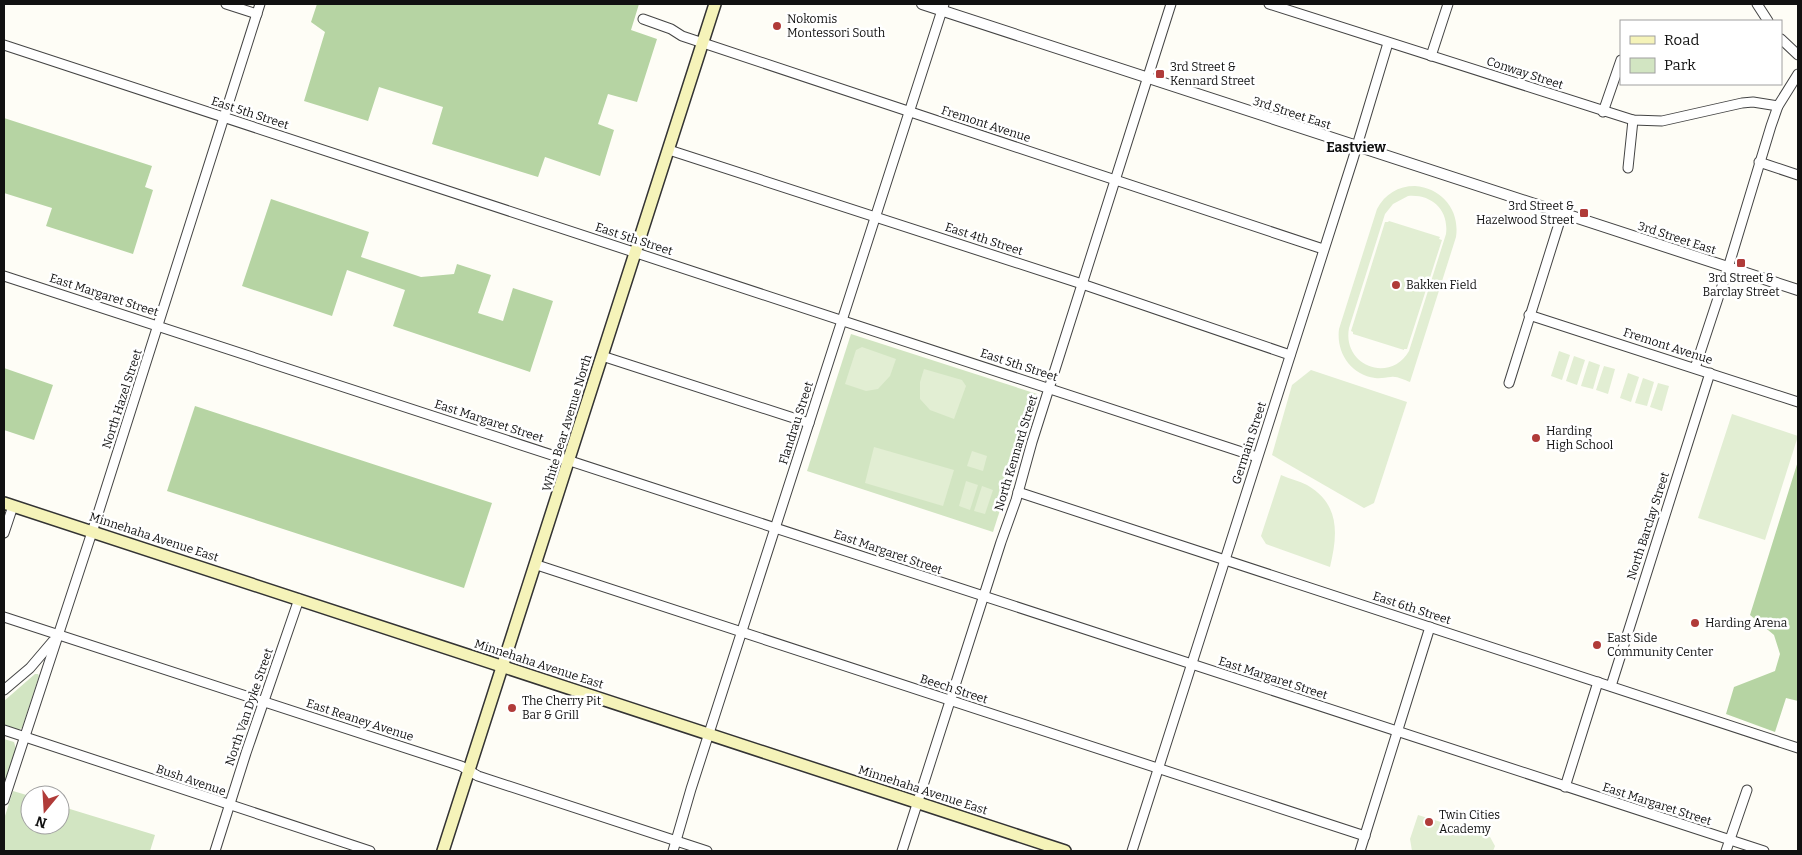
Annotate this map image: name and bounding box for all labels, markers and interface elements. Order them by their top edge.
place label: Nokomis Montessori South [787,12,886,40]
marker: Nokomis Montessori South [771,20,783,32]
legend [1620,20,1782,85]
text: Road [1664,31,1699,49]
street label: Conway Street [1485,54,1566,92]
text: Park [1664,56,1696,74]
place label: 3rd Street & Kennard Street [1170,60,1255,88]
marker: 3rd Street & Kennard Street [1154,68,1166,80]
street label: East 5th Street [209,94,291,132]
street label: 3rd Street East [1251,94,1333,132]
street label: Fremont Avenue [940,103,1032,145]
district label: Eastview [1326,139,1386,156]
place label: 3rd Street & Hazelwood Street [1476,199,1575,227]
marker: 3rd Street & Hazelwood Street [1578,207,1590,219]
street label: 3rd Street East [1636,219,1718,257]
street label: East 5th Street [593,220,675,258]
street label: East 4th Street [943,220,1025,258]
marker: 3rd Street & Barclay Street [1735,257,1747,269]
street label: East Margaret Street [48,271,161,319]
place label: 3rd Street & Barclay Street [1702,271,1780,299]
place label: Bakken Field [1406,278,1477,292]
marker: Bakken Field [1390,279,1402,291]
street label: Fremont Avenue [1622,325,1714,367]
street label: East 5th Street [978,346,1060,384]
street label: North Hazel Street [99,347,145,450]
street label: White Bear Avenue North [539,352,595,493]
street label: Flandrau Street [776,379,816,466]
street label: North Kennard Street [992,393,1040,513]
street label: East Margaret Street [433,397,546,445]
street label: Germain Street [1229,399,1269,486]
place label: Harding High School [1546,424,1614,452]
marker: Harding High School [1530,432,1542,444]
street label: North Barclay Street [1624,470,1672,582]
street label: Minnehaha Avenue East [88,509,221,565]
street label: East Margaret Street [832,527,945,577]
street label: East 6th Street [1371,589,1453,627]
place label: Harding Arena [1705,616,1788,630]
marker: Harding Arena [1689,617,1701,629]
place label: East Side Community Center [1607,631,1714,659]
street label: Minnehaha Avenue East [473,636,606,692]
marker: East Side Community Center [1591,639,1603,651]
street label: North Van Dyke Street [222,646,276,768]
street label: East Margaret Street [1217,654,1330,702]
street label: Beech Street [918,671,990,707]
place label: The Cherry Pit Bar & Grill [522,694,602,722]
street label: East Reaney Avenue [305,696,415,744]
marker: The Cherry Pit Bar & Grill [506,702,518,714]
street label: Bush Avenue [154,762,228,798]
street label: Minnehaha Avenue East [857,762,990,818]
street label: East Margaret Street [1601,780,1714,828]
north arrow [20,785,70,835]
place label: Twin Cities Academy [1439,808,1500,836]
text: N [33,812,49,832]
marker: Twin Cities Academy [1423,816,1435,828]

